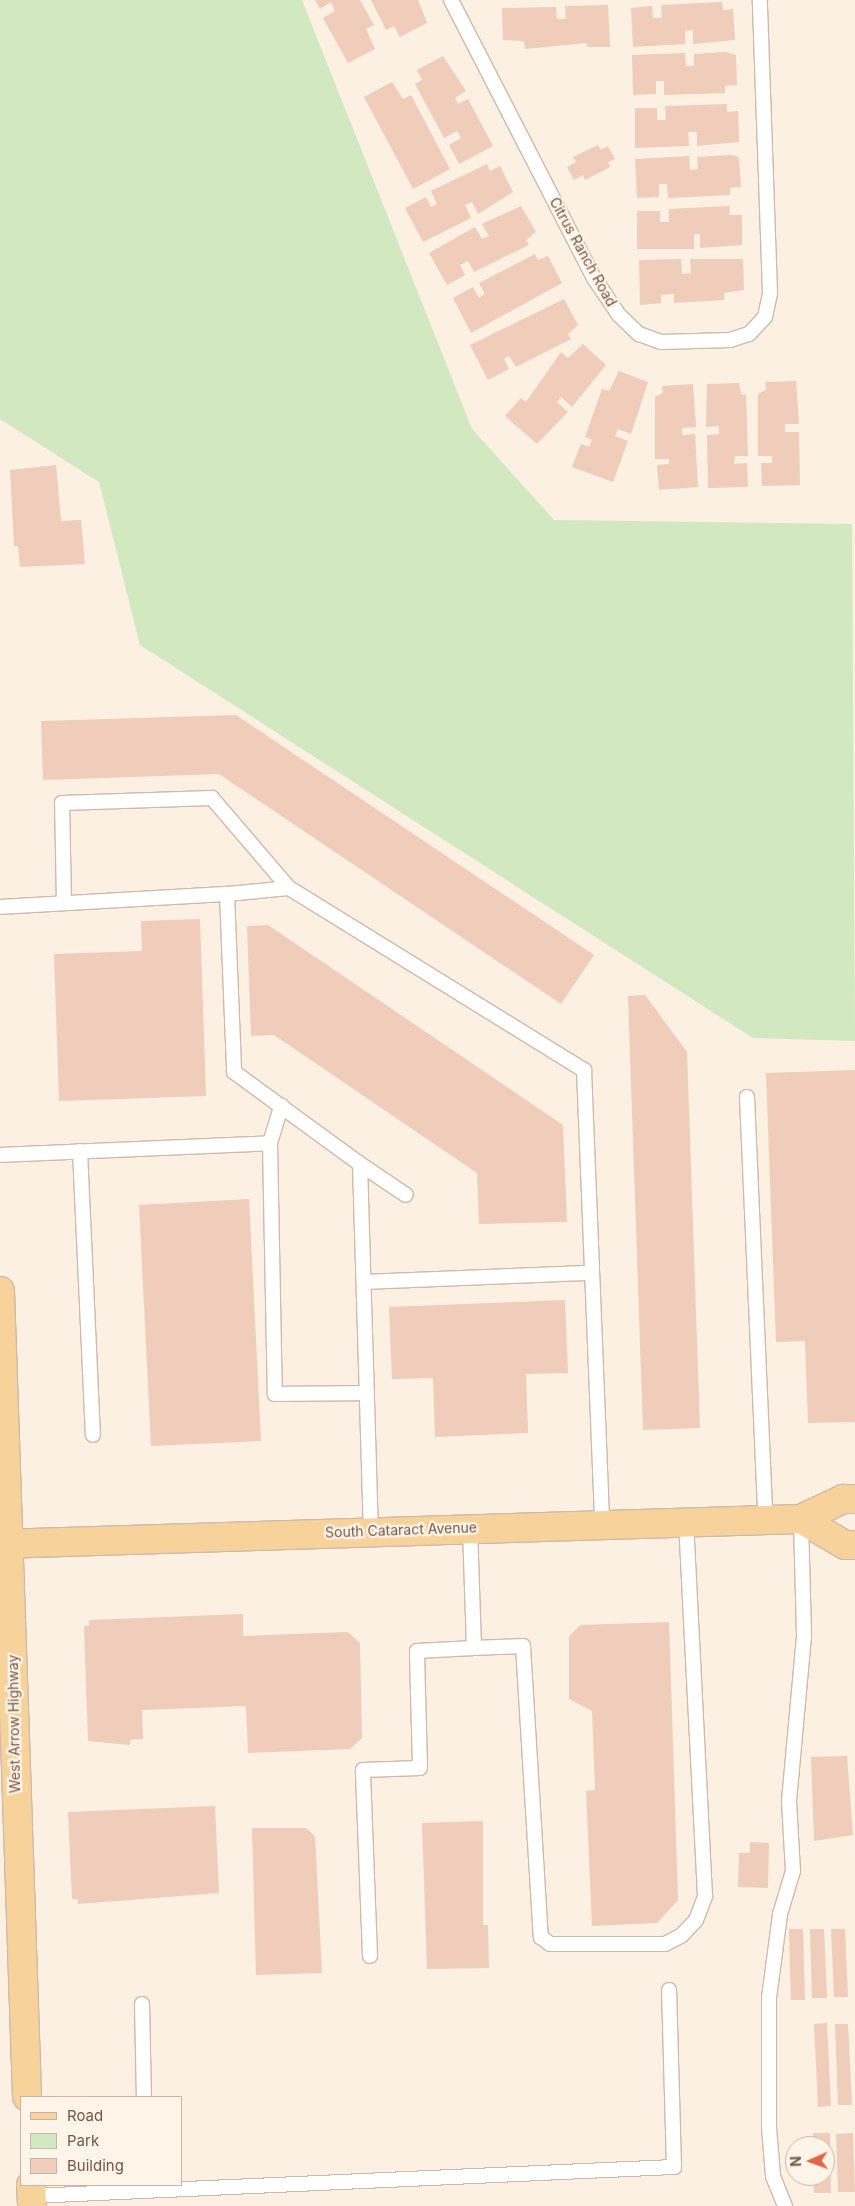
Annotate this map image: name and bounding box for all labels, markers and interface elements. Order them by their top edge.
street label: Citrus Ranch Road [546,195,620,309]
street label: South Cataract Avenue [325,1519,477,1541]
street label: West Arrow Highway [4,1655,24,1793]
legend [20,2096,182,2186]
text: Road [67,2106,103,2125]
text: Park [67,2131,99,2150]
north arrow [785,2136,835,2186]
text: Building [67,2156,124,2175]
text: N [787,2156,804,2167]

